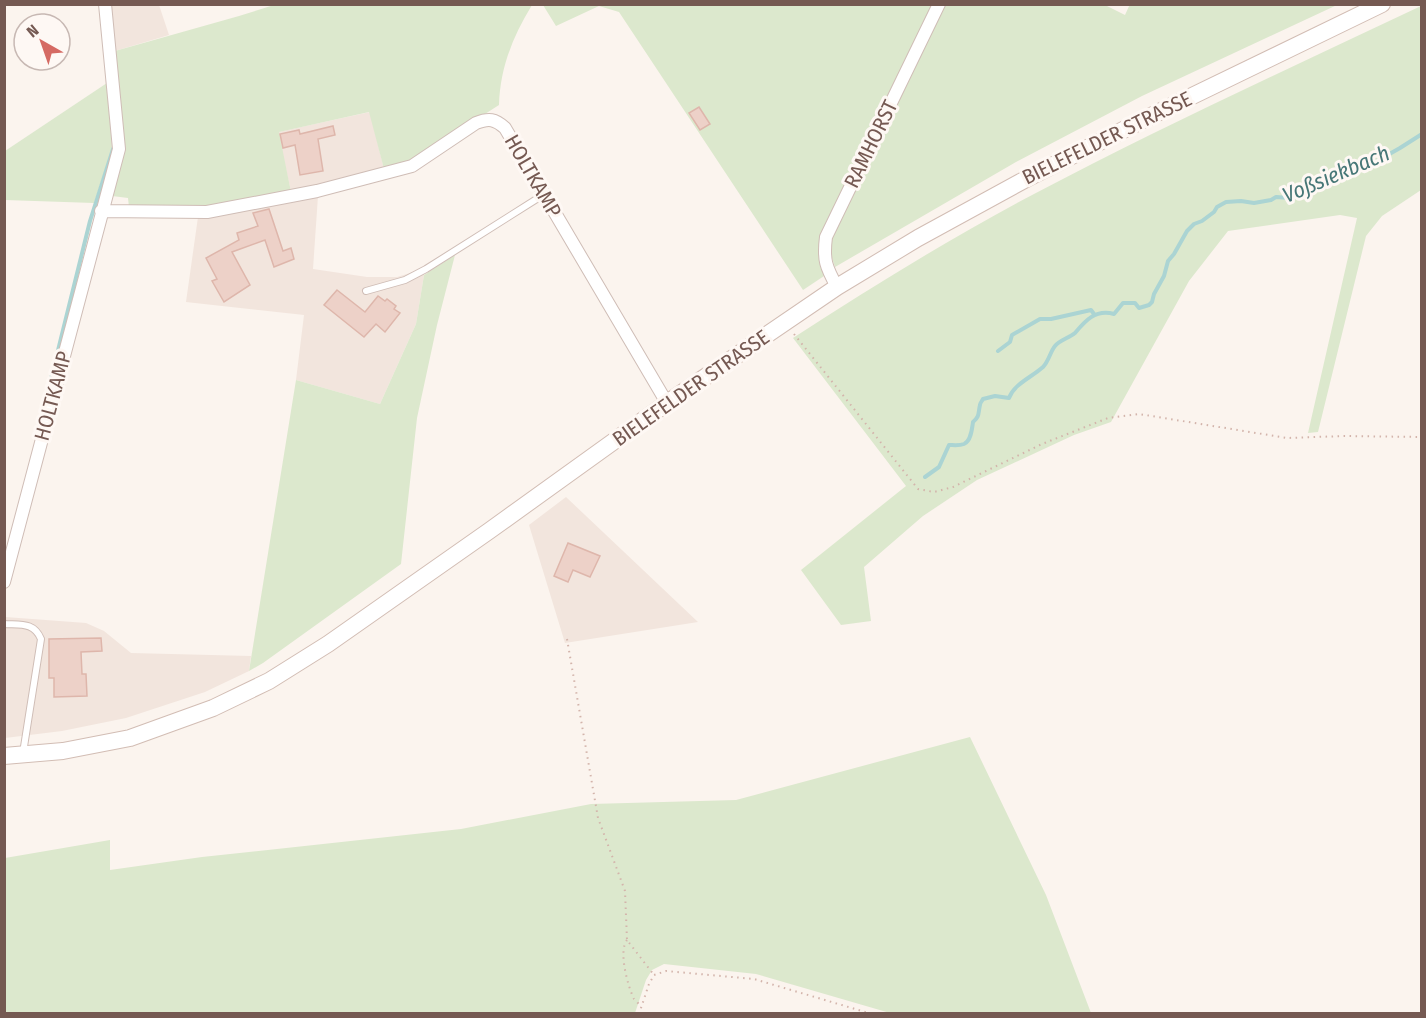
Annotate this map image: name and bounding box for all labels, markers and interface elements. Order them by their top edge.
north arrow [12,12,72,72]
text: N [23,21,42,41]
street label: BIELEFELDER STRASSE [1018,86,1196,190]
street label: RAMHORST [839,96,903,192]
street label: HOLTKAMP [499,130,567,222]
water label: Voßsiekbach [1278,139,1394,209]
street label: BIELEFELDER STRASSE [608,324,774,452]
street label: HOLTKAMP [29,349,77,443]

